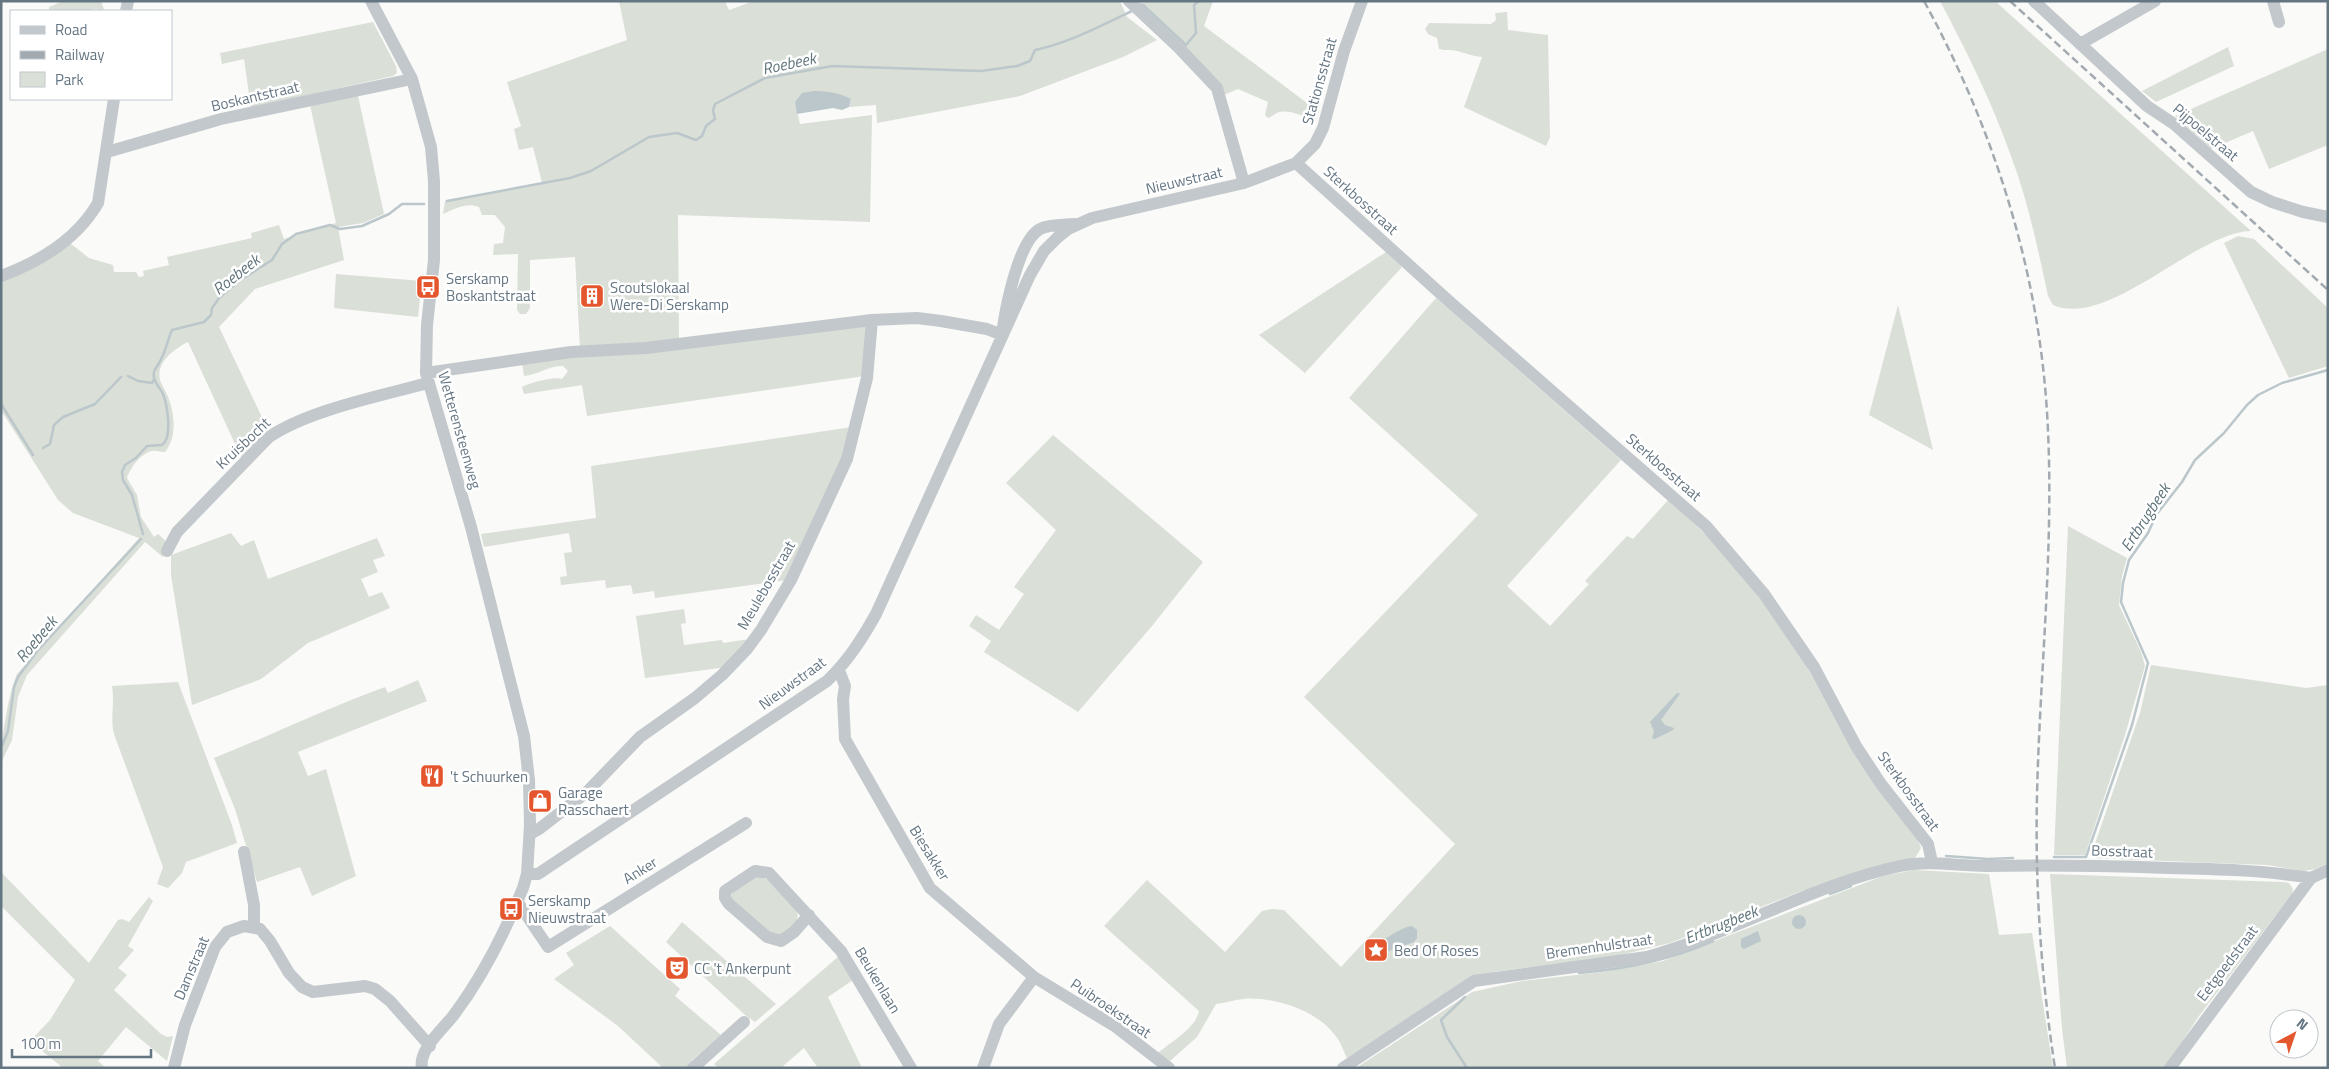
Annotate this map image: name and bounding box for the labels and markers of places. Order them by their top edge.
place label: Serskamp Boskantstraat [446,267,537,307]
bus stop icon: Serskamp Boskantstraat [415,274,441,300]
place label: Scoutslokaal Were-Di Serskamp [610,276,729,316]
building icon: Scoutslokaal Were-Di Serskamp [579,283,605,309]
restaurant icon: 't Schuurken [419,763,445,789]
place label: 't Schuurken [450,765,528,788]
place label: Garage Rasschaert [558,781,630,821]
shop icon: Garage Rasschaert [527,788,553,814]
place label: Serskamp Nieuwstraat [528,889,607,929]
bus stop icon: Serskamp Nieuwstraat [498,896,524,922]
place icon: Bed Of Roses [1363,937,1389,963]
place label: Bed Of Roses [1394,939,1479,962]
theatre icon: CC 't Ankerpunt [664,955,690,981]
place label: CC 't Ankerpunt [694,957,792,980]

